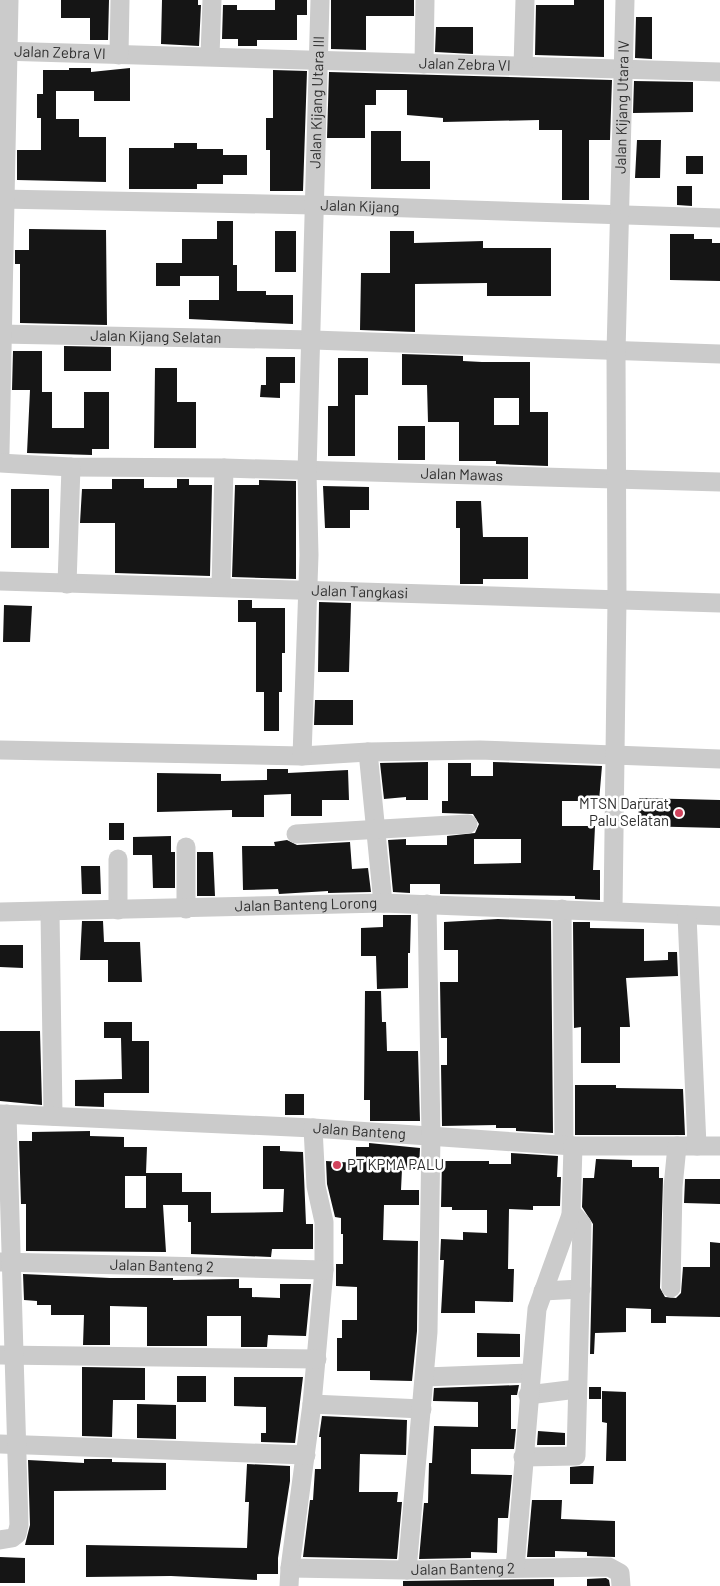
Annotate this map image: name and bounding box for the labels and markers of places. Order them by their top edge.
place label: MTSN Darurat Palu Selatan [579,794,669,829]
marker: MTSN Darurat Palu Selatan [673,807,685,819]
place label: PT KPMA PALU [347,1155,444,1173]
marker: PT KPMA PALU [331,1159,343,1171]

